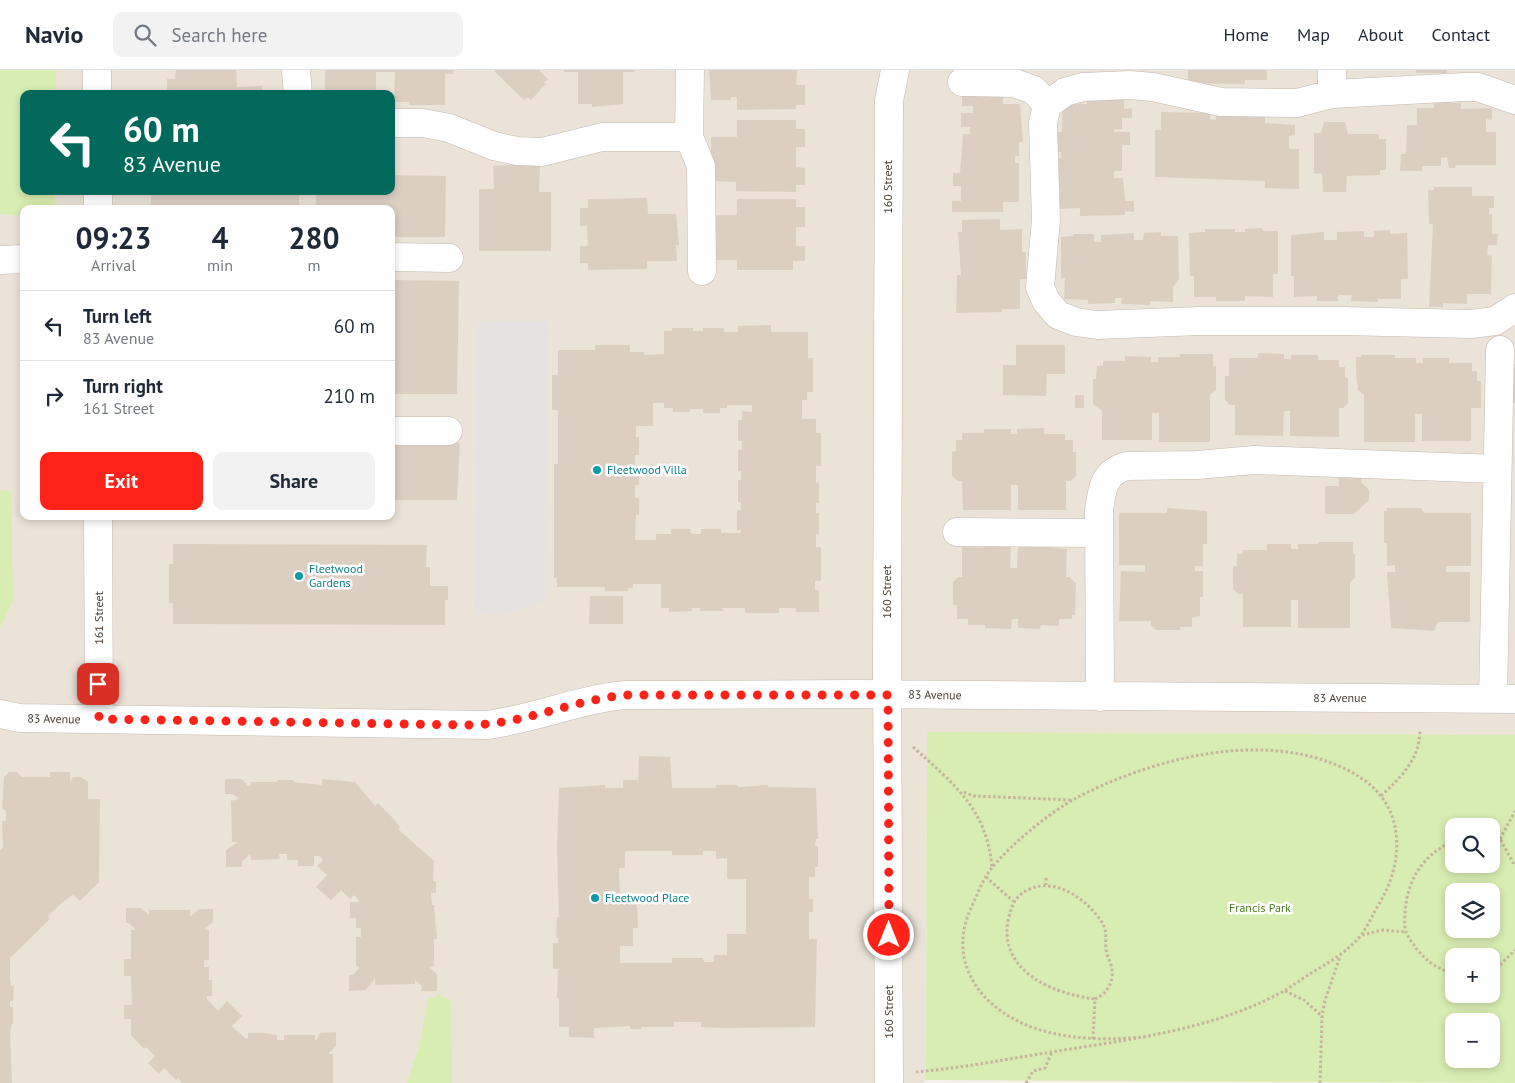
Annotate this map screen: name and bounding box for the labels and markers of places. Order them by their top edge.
place label: Fleetwood Villa [607,462,687,477]
marker: Fleetwood Villa [591,464,603,476]
place label: Fleetwood Gardens [309,561,363,590]
marker: Fleetwood Gardens [293,570,305,582]
pin [77,663,119,705]
place label: Fleetwood Place [605,890,689,905]
marker: Fleetwood Place [589,892,601,904]

